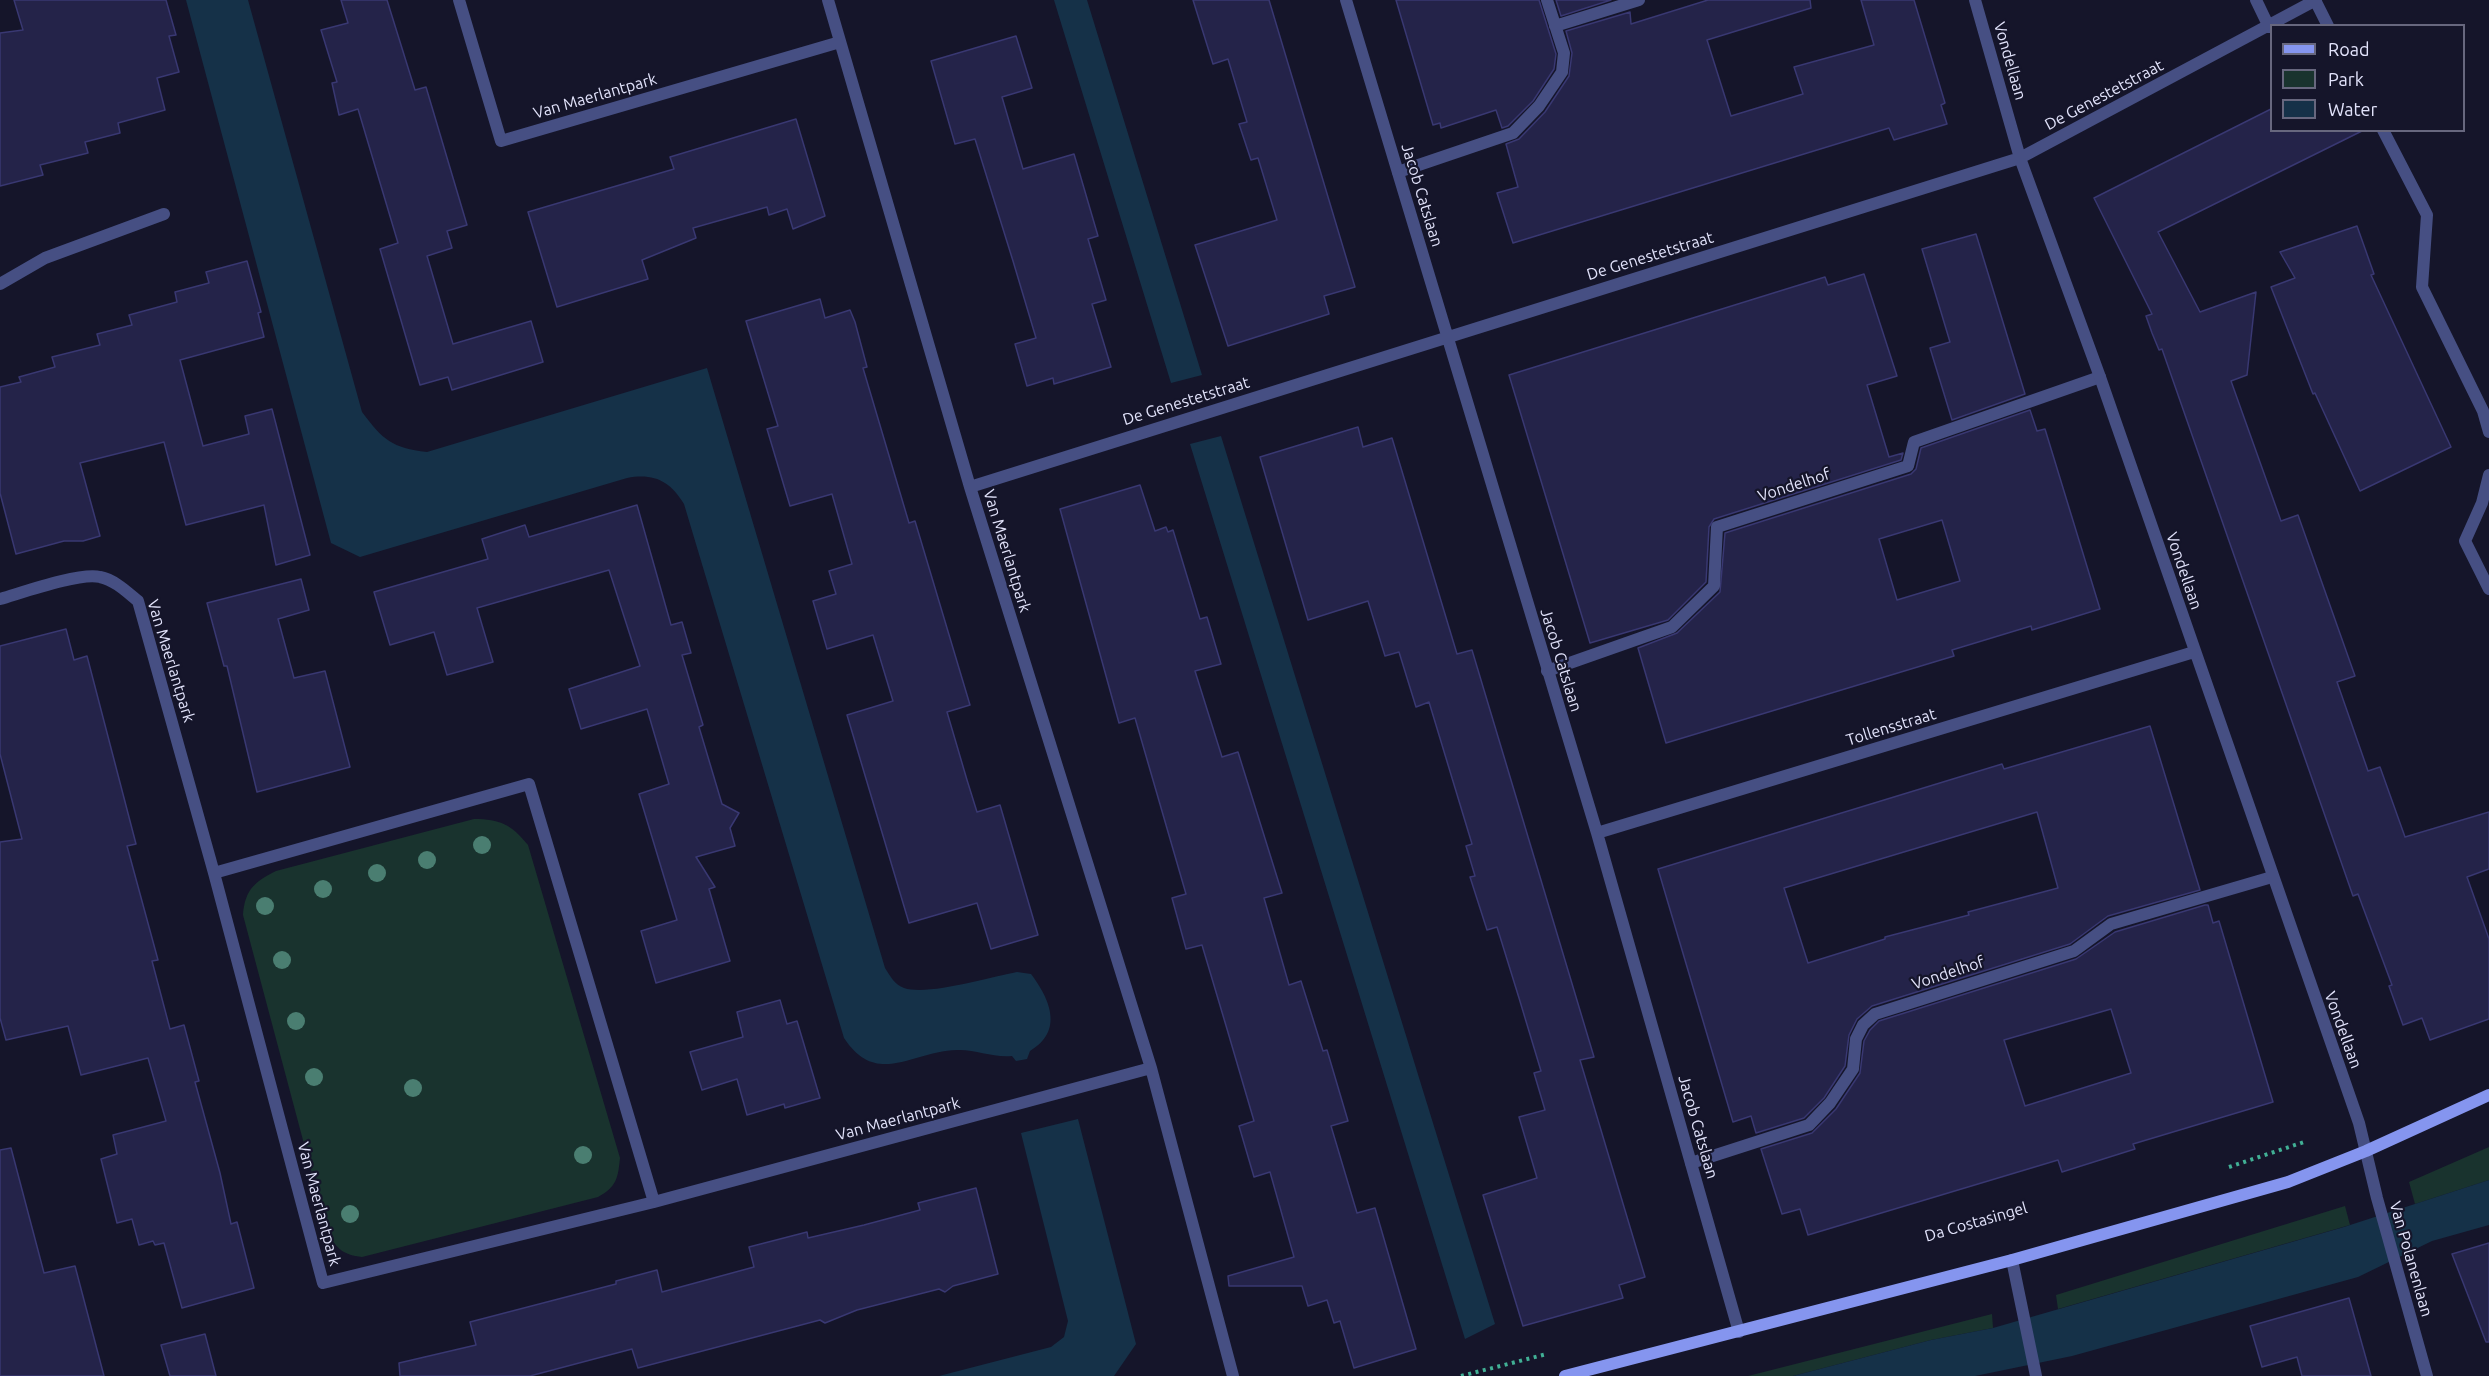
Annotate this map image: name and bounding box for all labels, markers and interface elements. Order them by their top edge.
street label: Vondellaan [1990,20,2030,102]
legend [2270,24,2465,132]
text: Road [2328,39,2370,59]
street label: De Genestetstraat [2041,56,2167,134]
street label: Van Maerlantpark [531,69,659,123]
text: Park [2328,69,2364,89]
text: Water [2328,99,2377,119]
street label: Jacob Catslaan [1397,141,1447,249]
street label: De Genestetstraat [1584,228,1716,284]
street label: De Genestetstraat [1120,373,1252,429]
street label: Vondelhof [1755,464,1833,506]
street label: Van Maerlantpark [979,487,1035,615]
street label: Vondellaan [2162,530,2206,612]
street label: Van Maerlantpark [143,597,199,725]
street label: Jacob Catslaan [1536,606,1586,714]
street label: Tollensstraat [1844,704,1938,750]
street label: Vondelhof [1909,952,1987,994]
street label: Vondellaan [2320,989,2366,1071]
street label: Jacob Catslaan [1674,1073,1722,1181]
street label: Van Maerlantpark [834,1093,962,1145]
street label: Van Maerlantpark [293,1140,345,1268]
street label: Da Costasingel [1922,1198,2030,1246]
street label: Van Polanenlaan [2385,1199,2437,1319]

